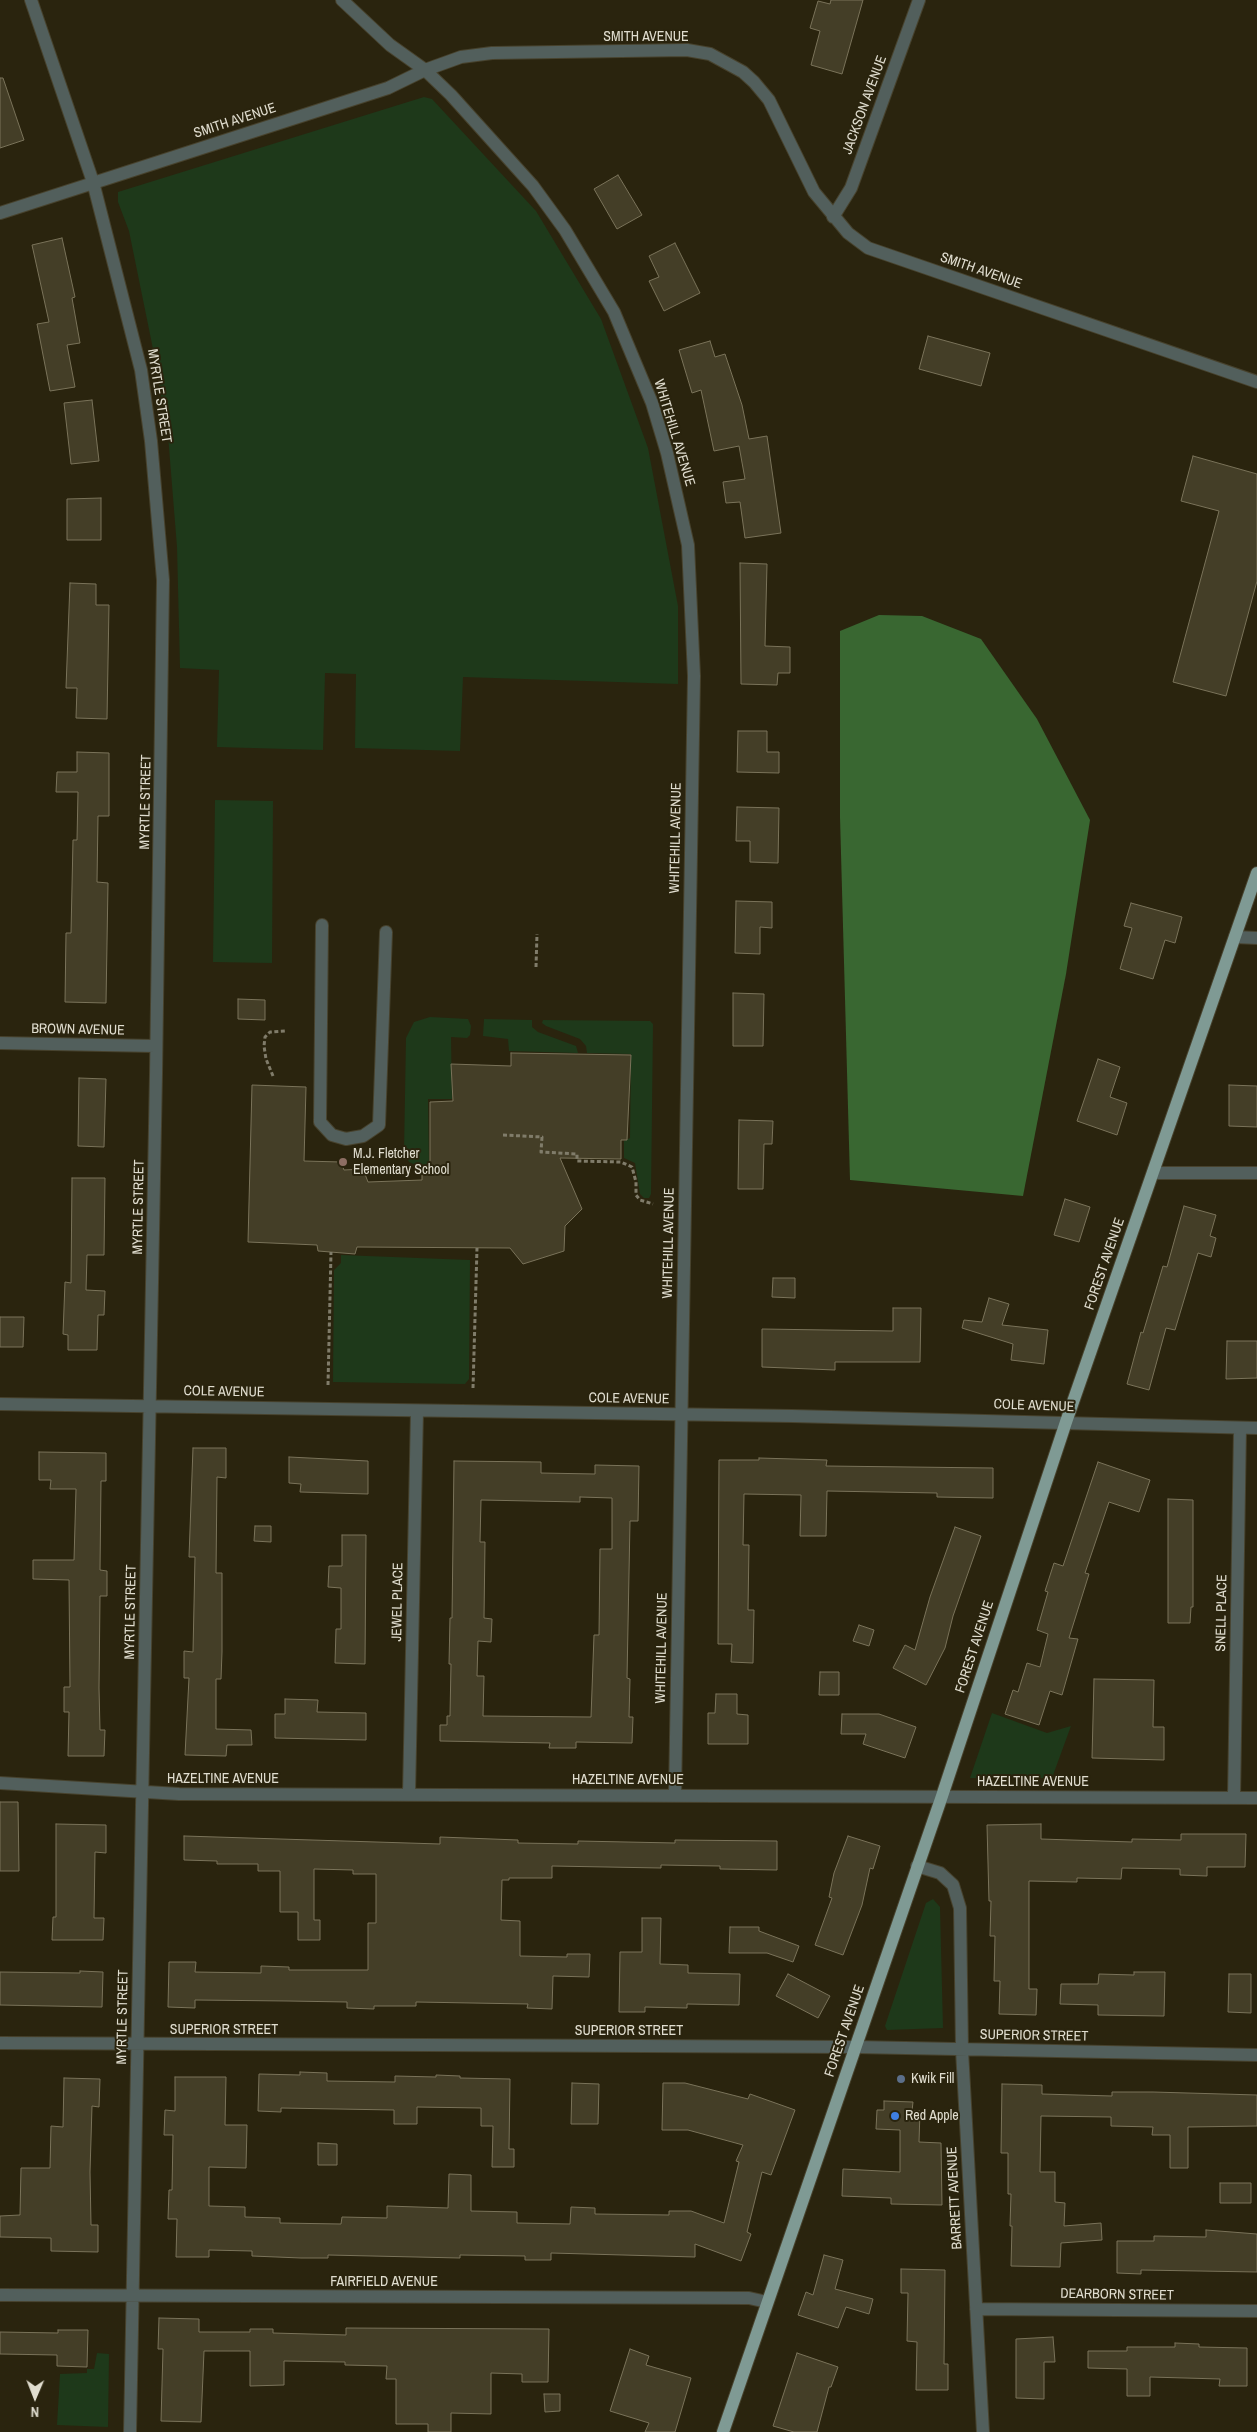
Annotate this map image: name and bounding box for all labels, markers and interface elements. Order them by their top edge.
street label: SMITH AVENUE [603,29,689,45]
street label: JACKSON AVENUE [839,53,891,157]
street label: SMITH AVENUE [192,100,278,142]
street label: SMITH AVENUE [938,249,1024,293]
street label: MYRTLE STREET [143,348,175,444]
street label: WHITEHILL AVENUE [650,378,698,488]
street label: MYRTLE STREET [137,754,155,850]
street label: WHITEHILL AVENUE [667,782,685,894]
street label: BROWN AVENUE [31,1021,125,1039]
place label: M.J. Fletcher Elementary School [353,1146,449,1178]
marker: M.J. Fletcher Elementary School [337,1156,349,1168]
street label: MYRTLE STREET [130,1159,148,1255]
street label: WHITEHILL AVENUE [660,1187,678,1299]
street label: FOREST AVENUE [1081,1216,1129,1312]
street label: COLE AVENUE [183,1383,265,1401]
street label: COLE AVENUE [588,1390,670,1408]
street label: COLE AVENUE [993,1396,1075,1416]
street label: JEWEL PLACE [389,1562,407,1642]
street label: MYRTLE STREET [122,1564,140,1660]
street label: SNELL PLACE [1213,1574,1231,1652]
street label: WHITEHILL AVENUE [653,1592,671,1704]
street label: FOREST AVENUE [952,1599,998,1695]
street label: HAZELTINE AVENUE [167,1771,279,1787]
street label: HAZELTINE AVENUE [572,1772,684,1788]
street label: HAZELTINE AVENUE [977,1774,1089,1790]
street label: MYRTLE STREET [114,1969,132,2065]
street label: FOREST AVENUE [821,1983,869,2079]
street label: SUPERIOR STREET [170,2022,278,2038]
street label: SUPERIOR STREET [575,2023,683,2039]
street label: SUPERIOR STREET [980,2027,1088,2045]
place label: Kwik Fill [911,2071,954,2087]
marker: Kwik Fill [895,2073,907,2085]
place label: Red Apple [905,2108,959,2124]
marker: Red Apple [889,2110,901,2122]
street label: BARRETT AVENUE [944,2146,966,2250]
street label: FAIRFIELD AVENUE [330,2274,438,2290]
street label: DEARBORN STREET [1060,2286,1174,2304]
north arrow [10,2372,60,2422]
text: N [30,2403,39,2421]

